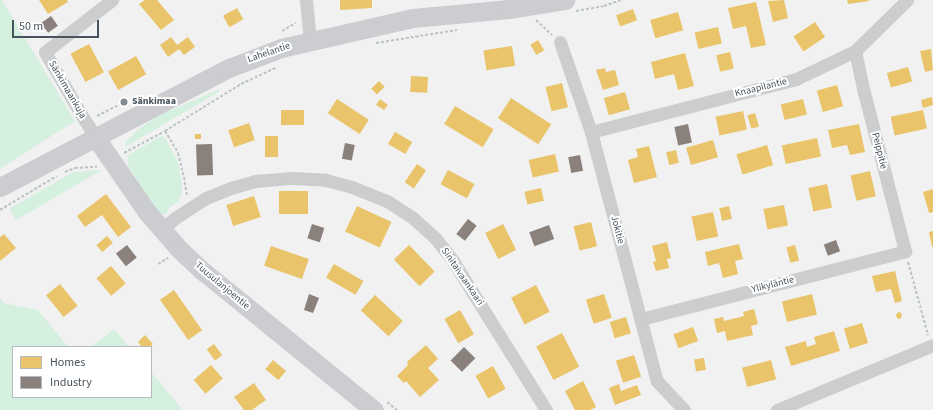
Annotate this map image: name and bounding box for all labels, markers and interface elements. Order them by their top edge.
scale bar [14,12,101,38]
text: 50 m [19,18,43,35]
street label: Lahelantie [246,40,292,66]
street label: Sänkimaankuja [46,59,88,121]
street label: Knaapilantie [734,76,788,100]
place label: Sänkimaa [132,96,176,108]
marker: Sänkimaa [119,97,129,107]
street label: Peippitie [869,131,889,171]
street label: Jokitie [608,215,626,245]
street label: Sinitaivaankaari [438,246,486,308]
street label: Tuusulanjoentie [192,260,252,312]
street label: Ylikyläntie [751,274,795,296]
legend [12,346,152,398]
text: Homes [50,354,85,371]
text: Industry [50,374,92,391]

